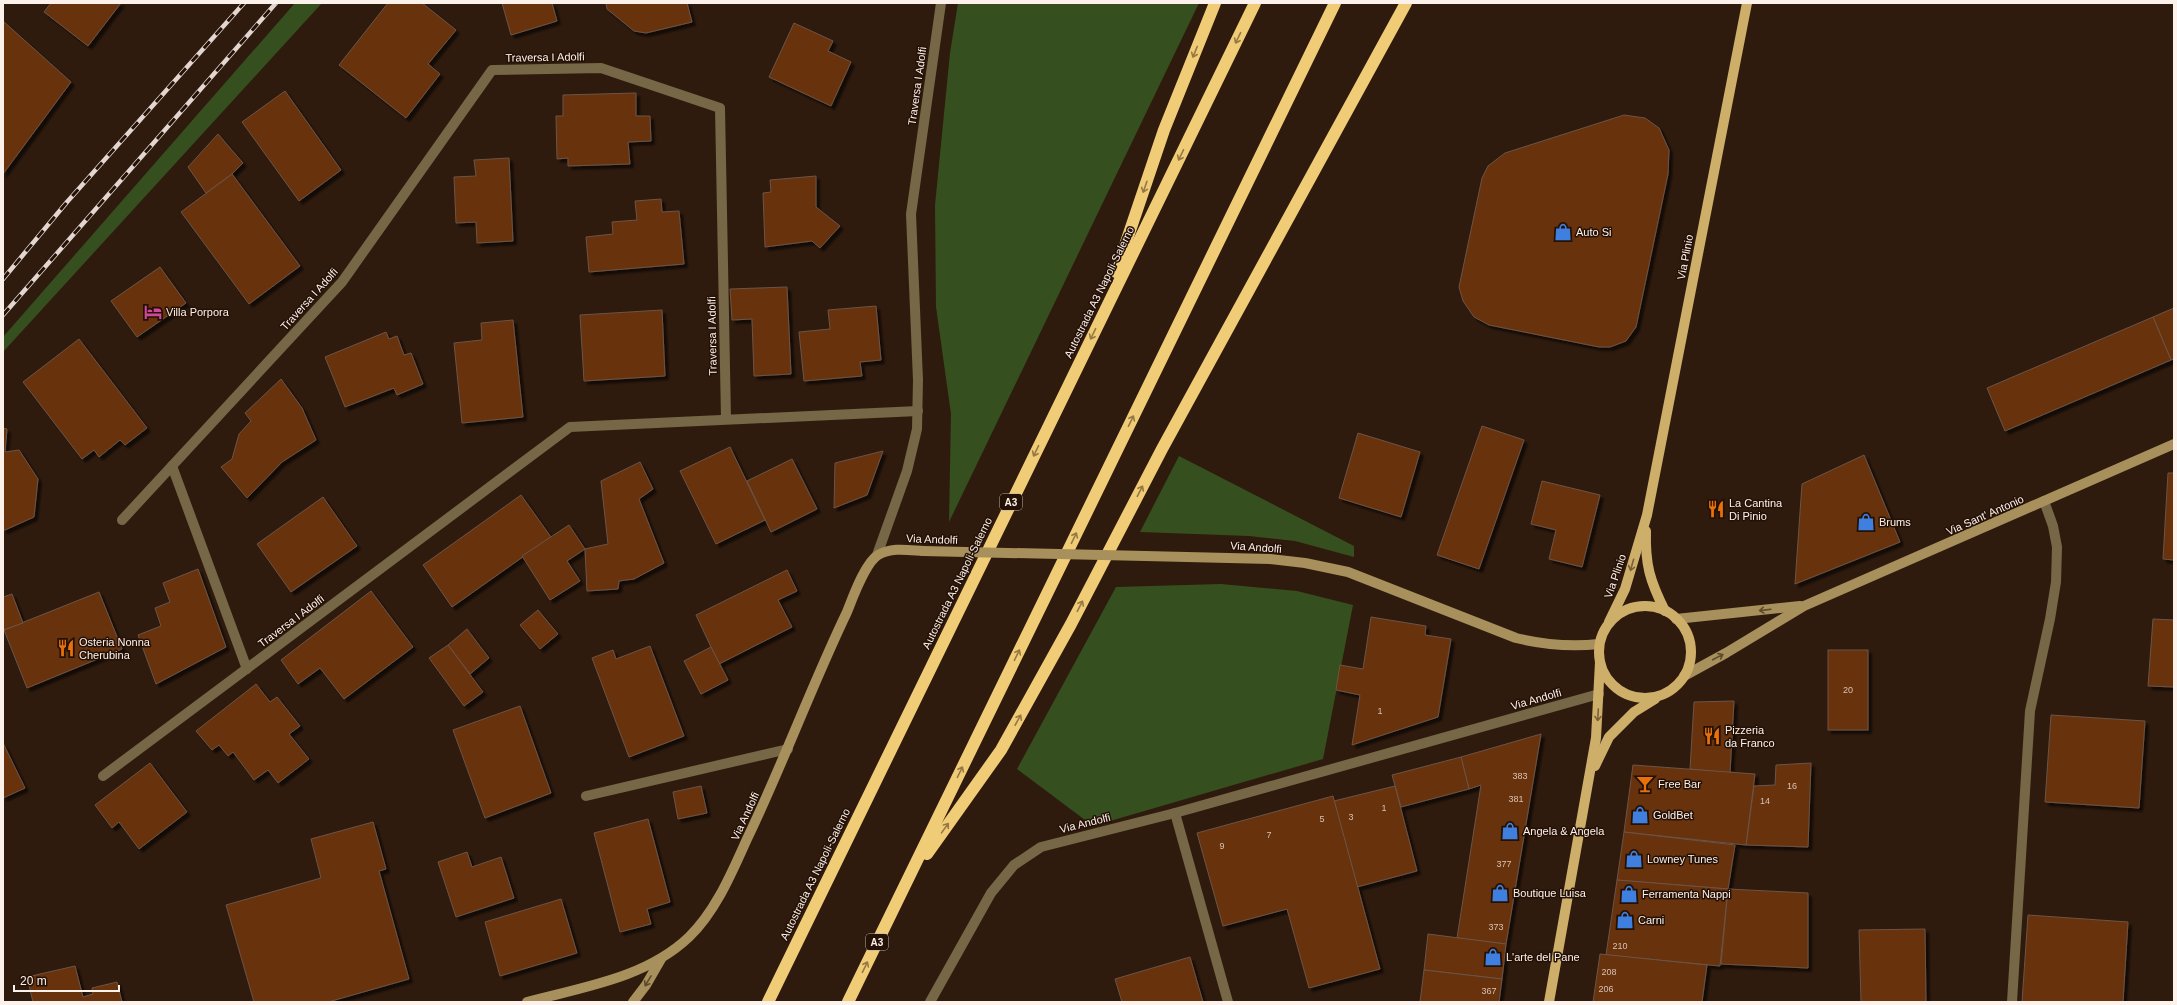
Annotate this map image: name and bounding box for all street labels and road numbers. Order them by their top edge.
street label: Traversa I Adolfi [906,46,928,126]
street label: Traversa I Adolfi [505,50,585,64]
street label: Autostrada A3 Napoli-Salerno [1062,224,1136,360]
street label: Via Plinio [1675,233,1695,281]
street label: Traversa I Adolfi [278,266,340,332]
street label: Traversa I Adolfi [705,296,719,376]
street label: Via Sant' Antonio [1945,493,2025,537]
road number: A3 [1000,494,1022,510]
street label: Autostrada A3 Napoli-Salerno [920,515,994,651]
street label: Via Andolfi [906,532,958,546]
street label: Via Andolfi [1230,539,1282,555]
street label: Via Plinio [1602,552,1628,600]
street label: Traversa I Adolfi [256,592,326,650]
street label: Via Andolfi [1509,686,1563,712]
street label: Via Andolfi [729,790,761,842]
street label: Autostrada A3 Napoli-Salerno [778,806,852,942]
street label: Via Andolfi [1058,811,1112,835]
road number: A3 [866,934,888,950]

